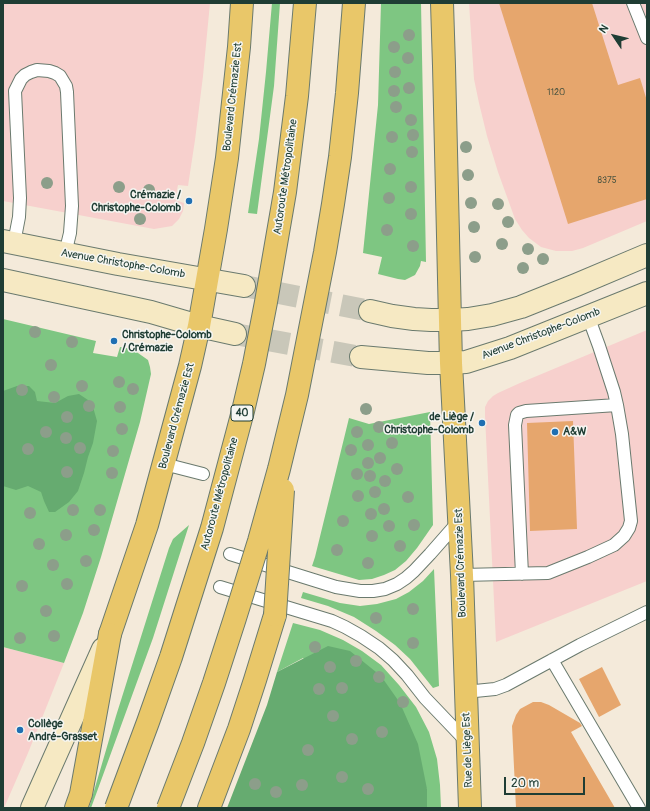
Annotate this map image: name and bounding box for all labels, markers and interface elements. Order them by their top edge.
north arrow [594,16,634,56]
text: N [596,22,611,36]
street label: Boulevard Crémazie Est [221,42,245,152]
house number: 1120 [547,88,565,98]
street label: Autoroute Métropolitaine [271,118,301,236]
house number: 8375 [597,176,617,186]
place label: Crémazie / Christophe-Colomb [91,188,181,214]
marker: Crémazie / Christophe-Colomb [184,196,194,206]
street label: Avenue Christophe-Colomb [60,247,186,281]
street label: Avenue Christophe-Colomb [480,305,602,363]
place label: Christophe-Colomb / Crémazie [122,328,212,354]
marker: Christophe-Colomb / Crémazie [109,336,119,346]
street label: Boulevard Crémazie Est [156,362,198,470]
road number: 40 [231,405,253,421]
place label: de Liège / Christophe-Colomb [384,410,474,436]
marker: de Liège / Christophe-Colomb [477,418,487,428]
place label: A&W [563,425,586,439]
marker: A&W [550,427,560,437]
street label: Autoroute Métropolitaine [199,436,241,552]
street label: Boulevard Crémazie Est [452,508,470,618]
street label: Rue de Liège Est [460,712,476,788]
place label: Collège André-Grasset [28,717,97,743]
marker: Collège André-Grasset [15,725,25,735]
scale bar [506,769,587,795]
text: 20 m [511,776,539,791]

